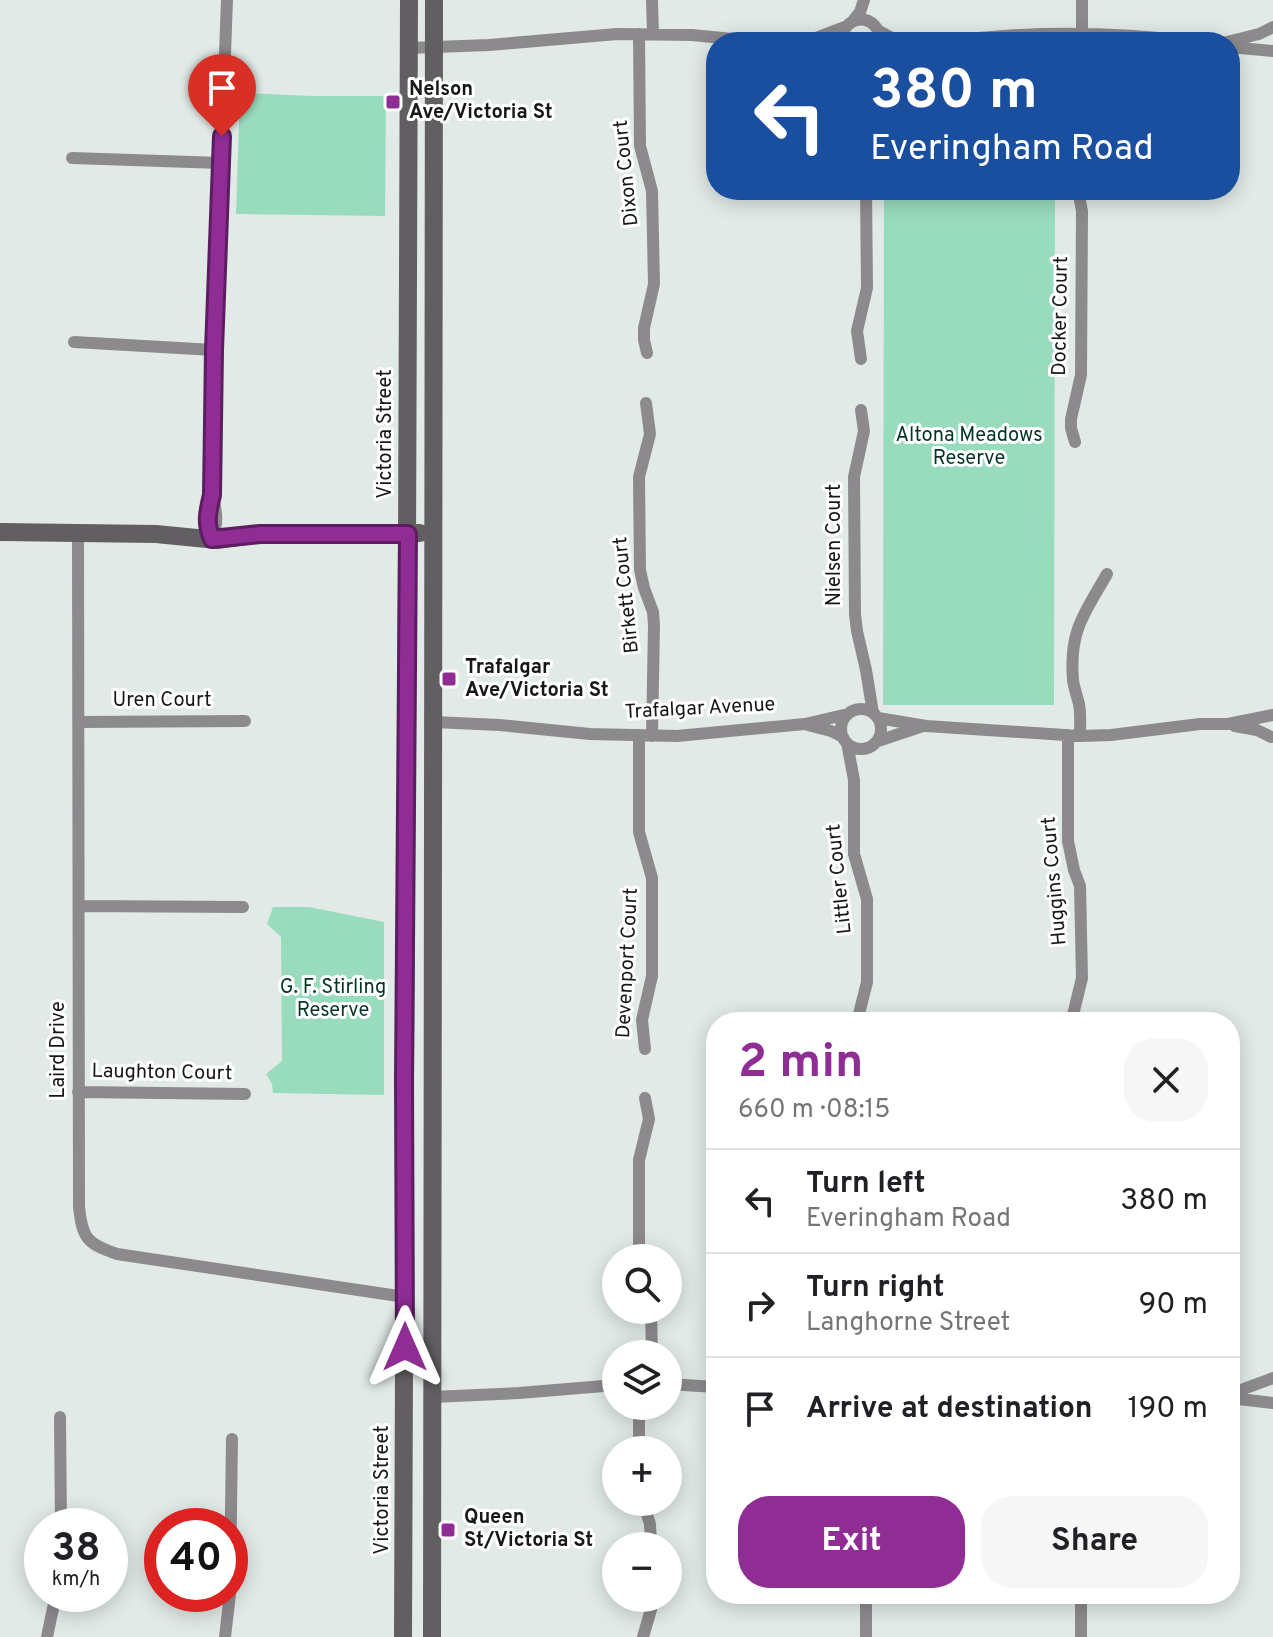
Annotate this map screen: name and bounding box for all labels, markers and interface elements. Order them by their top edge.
pin [188,54,256,136]
text: 380 m [870,58,1038,128]
icon: left [738,64,842,168]
icon: arrive [200,66,244,110]
place label: Nelson Ave/Victoria St [409,77,553,126]
marker: Nelson Ave/Victoria St [384,93,402,111]
street label: Dixon Court [608,119,646,227]
text: Everingham Road [870,127,1154,173]
street label: Docker Court [1047,256,1075,376]
street label: Victoria Street [373,369,399,499]
park label: Altona Meadows Reserve [895,423,1043,472]
street label: Nielsen Court [822,484,848,606]
street label: Birkett Court [608,535,646,655]
place label: Trafalgar Ave/Victoria St [465,655,609,704]
marker: Trafalgar Ave/Victoria St [440,670,458,688]
street label: Uren Court [112,688,212,714]
street label: Trafalgar Avenue [624,692,776,726]
street label: Huggins Court [1036,815,1074,947]
street label: Littler Court [821,823,859,935]
street label: Devenport Court [611,887,645,1039]
park label: G. F. Stirling Reserve [280,975,386,1024]
street label: Laird Drive [46,1001,72,1099]
text: 2 min [738,1034,863,1094]
button: close [1124,1038,1208,1122]
street label: Laughton Court [91,1059,233,1087]
text: 660 m · 08:15 [738,1094,890,1127]
text: Turn left [806,1166,926,1203]
icon: left [738,1179,782,1223]
text: 380 m [1120,1183,1208,1220]
text: Everingham Road [806,1203,1011,1236]
map controls [602,1244,682,1612]
button: search [602,1244,682,1324]
text: Turn right [806,1270,944,1307]
icon: right [738,1283,782,1327]
text: 90 m [1139,1287,1208,1324]
position arrow [363,1305,447,1389]
text: Langhorne Street [806,1307,1010,1340]
button: layers [602,1340,682,1420]
icon: arrive [738,1387,782,1431]
text: Arrive at destination [806,1391,1092,1428]
text: 190 m [1127,1391,1208,1428]
street label: Victoria Street [370,1425,396,1555]
button: + [602,1436,682,1516]
button: Exit [738,1496,965,1588]
button: Share [981,1496,1208,1588]
place label: Queen St/Victoria St [464,1505,593,1554]
speed limit sign: 40 [144,1508,248,1612]
marker: Queen St/Victoria St [439,1521,457,1539]
text: 38 [51,1525,101,1575]
button: − [602,1532,682,1612]
text: km/h [52,1567,100,1593]

